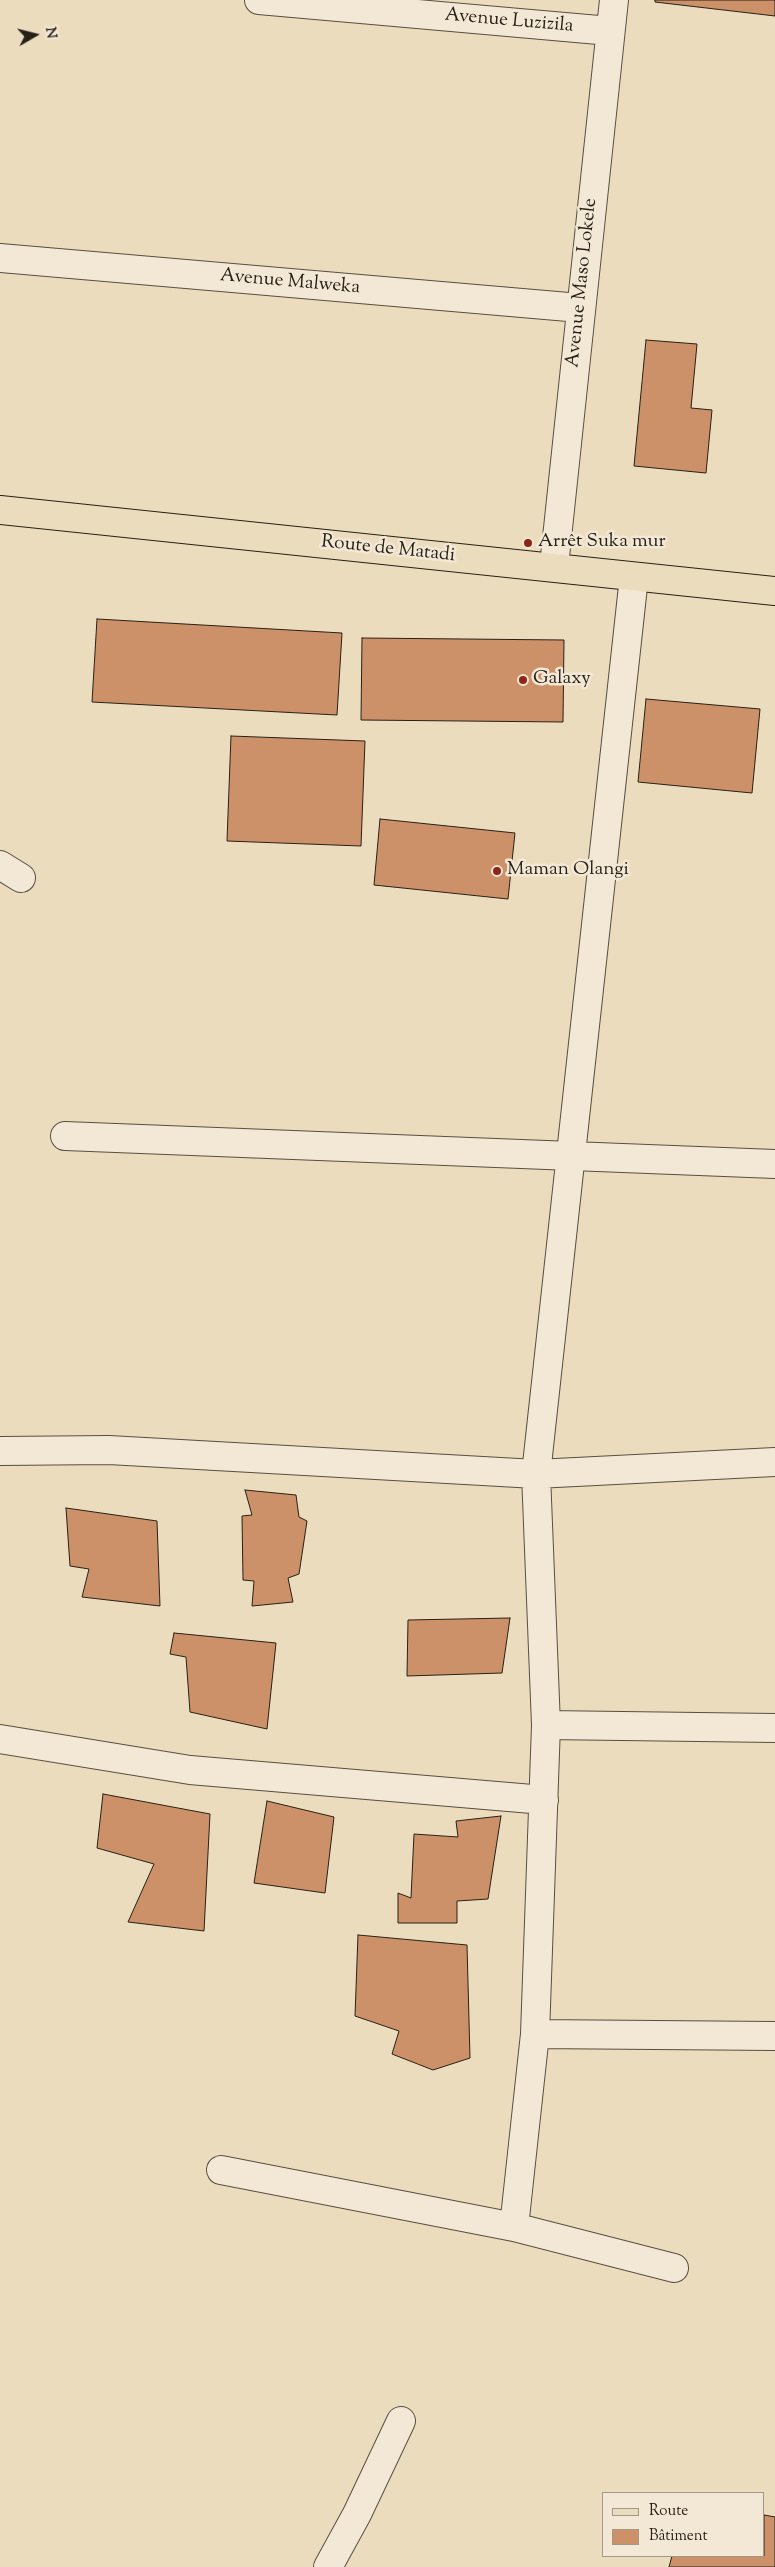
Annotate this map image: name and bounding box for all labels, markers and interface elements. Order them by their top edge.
street label: Avenue Luzizila [444,5,574,39]
north arrow [10,10,60,60]
text: N [39,26,61,40]
street label: Avenue Maso Lokele [563,197,603,369]
street label: Avenue Malweka [219,266,361,300]
street label: Route de Matadi [320,532,456,568]
place label: Arrêt Suka mur [538,532,666,554]
marker: Arrêt Suka mur [522,537,534,549]
place label: Galaxy [533,669,591,691]
marker: Galaxy [517,674,529,686]
place label: Maman Olangi [507,860,629,882]
marker: Maman Olangi [491,865,503,877]
legend [602,2492,765,2557]
text: Route [649,2501,688,2522]
text: Bâtiment [649,2526,708,2547]

